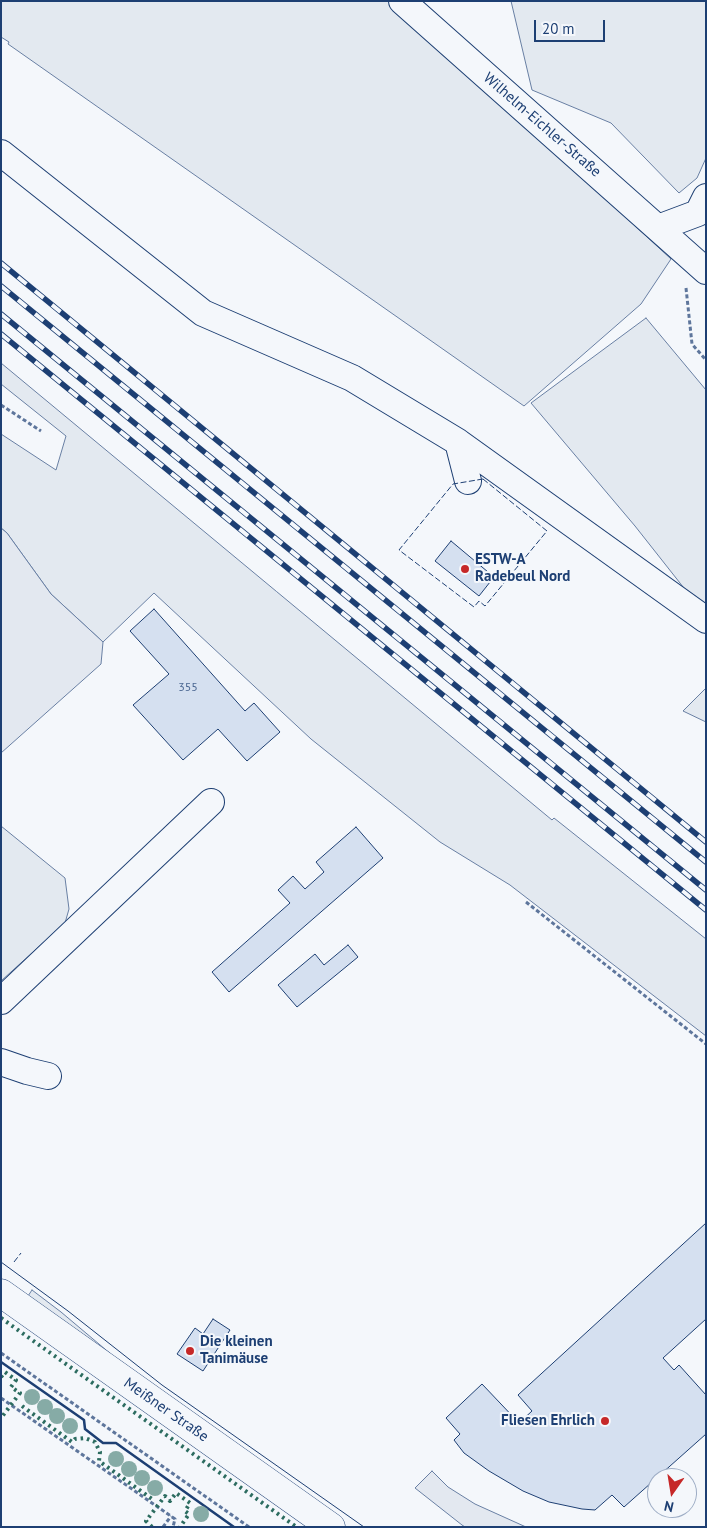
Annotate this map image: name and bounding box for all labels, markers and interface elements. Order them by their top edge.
scale bar [537,10,608,42]
text: 20 m [542,19,575,38]
street label: Wilhelm-Eichler-Straße [479,69,605,181]
place label: ESTW-A Radebeul Nord [475,551,570,586]
marker: ESTW-A Radebeul Nord [459,563,471,575]
house number: 355 [178,681,198,695]
place label: Die kleinen Tanimäuse [200,1333,273,1368]
marker: Die kleinen Tanimäuse [184,1345,196,1357]
street label: Meißner Straße [120,1374,212,1446]
place label: Fliesen Ehrlich [501,1412,595,1430]
marker: Fliesen Ehrlich [599,1415,611,1427]
north arrow [647,1468,697,1518]
text: N [662,1497,675,1516]

